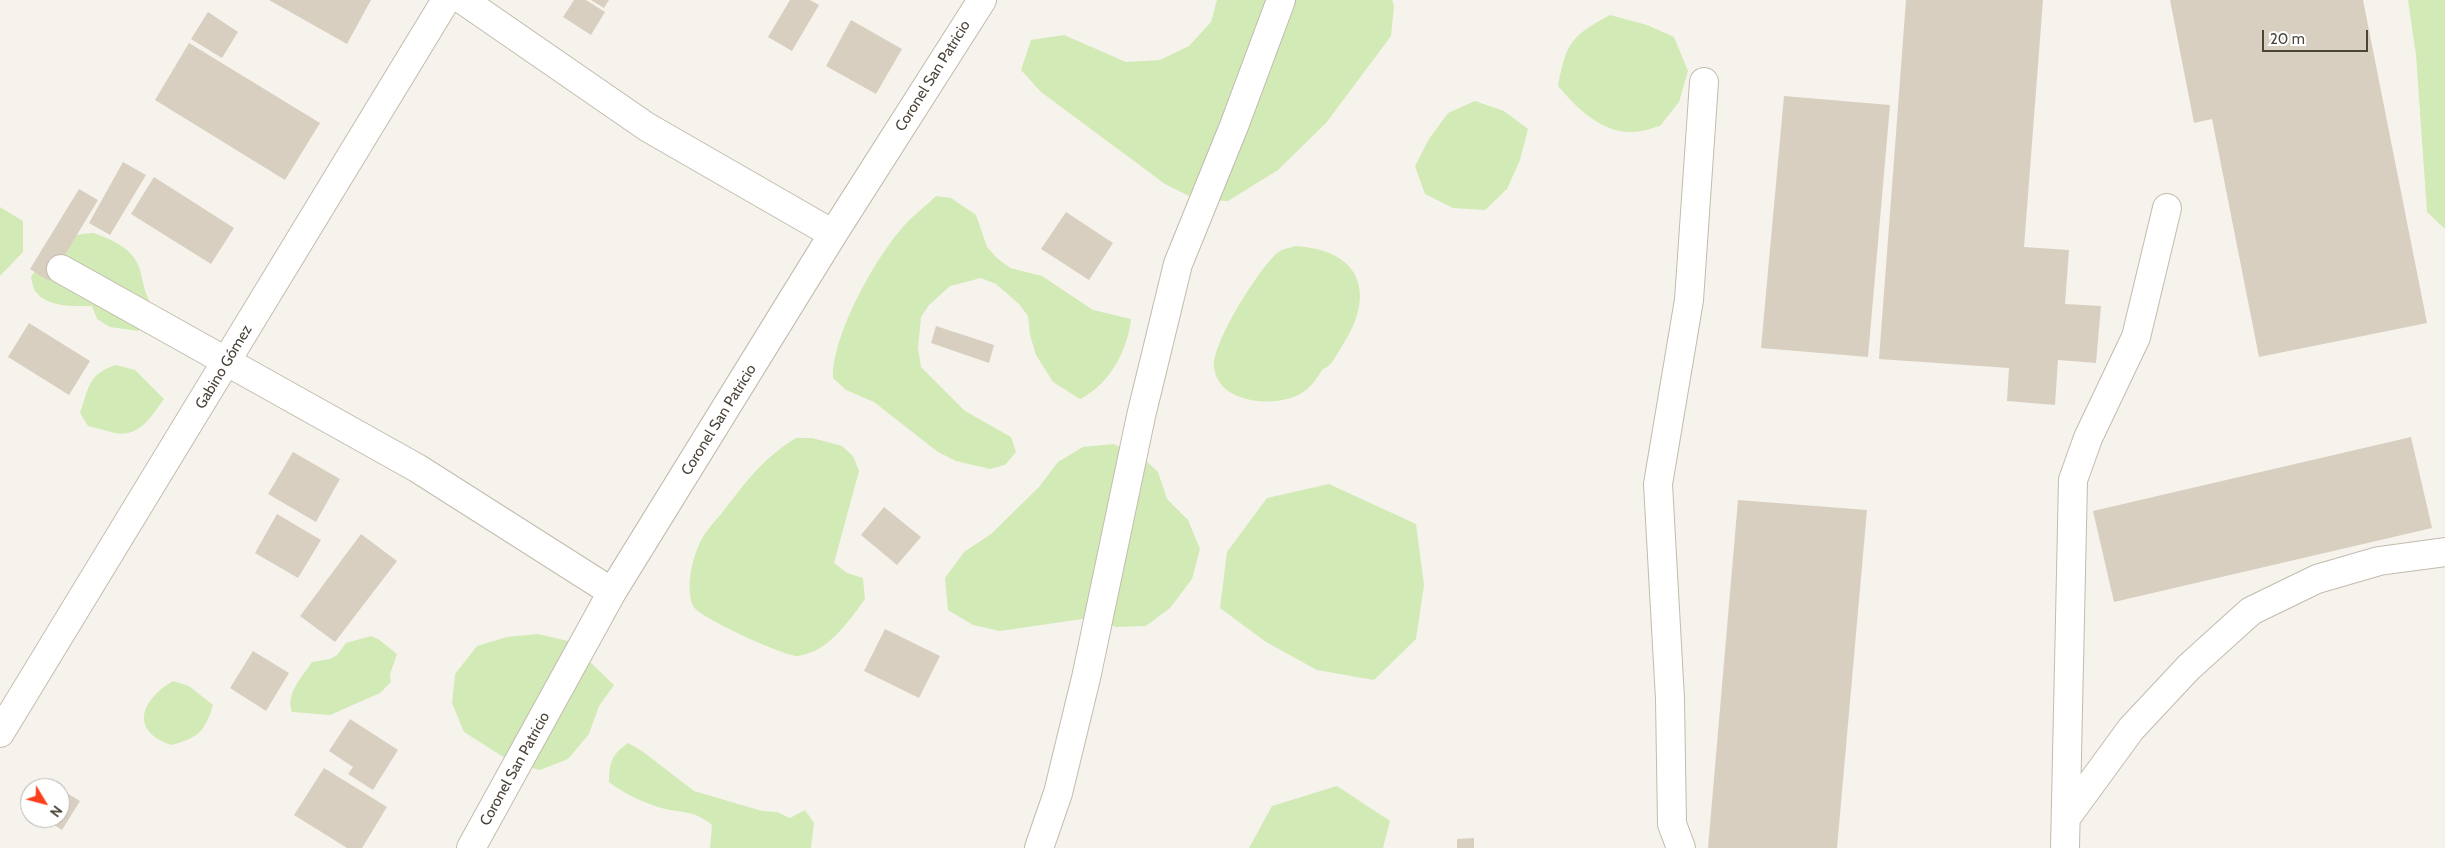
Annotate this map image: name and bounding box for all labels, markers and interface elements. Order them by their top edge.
street label: Coronel San Patricio [892,17,974,135]
scale bar [2265,20,2371,52]
text: 20 m [2270,30,2305,48]
street label: Gabino Gómez [192,322,256,412]
street label: Coronel San Patricio [678,361,760,479]
street label: Coronel San Patricio [476,709,554,829]
north arrow [20,778,70,828]
text: N [46,802,66,821]

